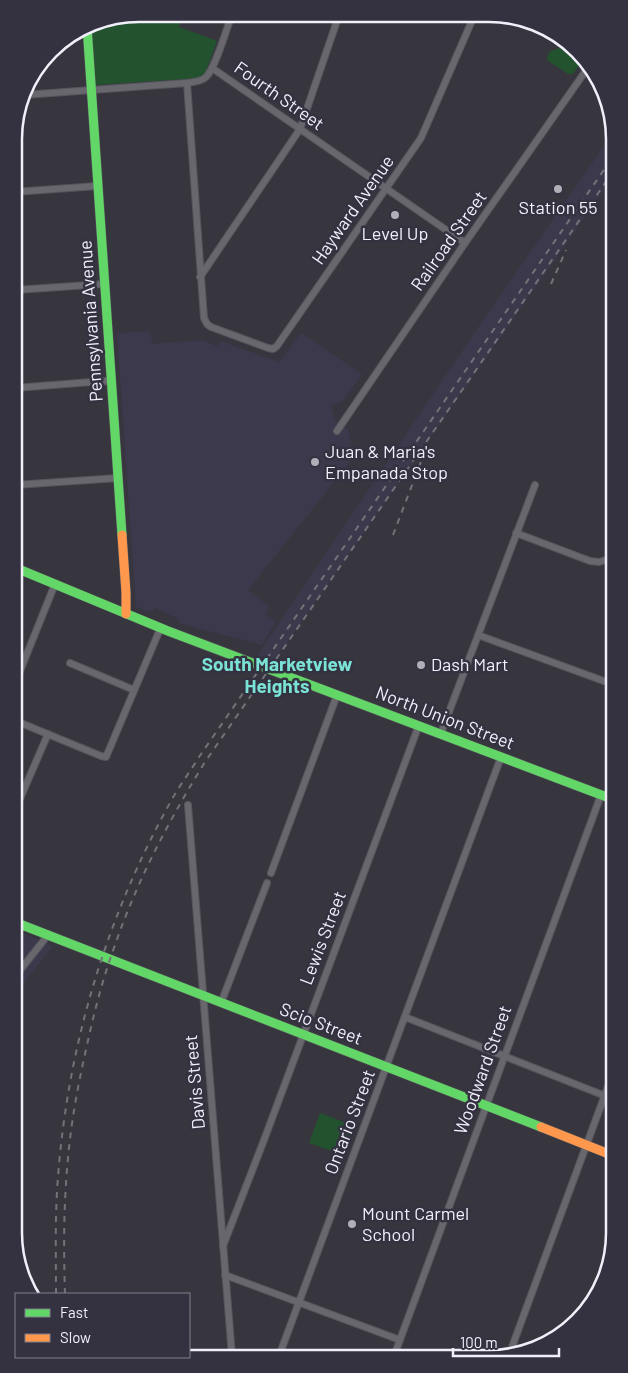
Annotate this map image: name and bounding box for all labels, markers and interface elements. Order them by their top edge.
street label: Fourth Street [230,56,329,134]
street label: Hayward Avenue [306,151,398,268]
marker: Station 55 [552,183,564,195]
street label: Railroad Street [406,186,491,295]
place label: Station 55 [519,196,597,218]
marker: Level Up [389,209,401,221]
place label: Level Up [362,222,428,244]
street label: Pennsylvania Avenue [73,240,107,403]
place label: Juan & Maria's Empanada Stop [325,440,448,483]
marker: Juan & Maria's Empanada Stop [309,456,321,468]
district label: South Marketview Heights [202,652,352,697]
place label: Dash Mart [431,653,509,675]
marker: Dash Mart [415,659,427,671]
street label: North Union Street [373,680,518,754]
street label: Lewis Street [294,888,350,988]
street label: Scio Street [277,997,366,1049]
street label: Woodward Street [449,1002,516,1137]
street label: Davis Street [179,1034,209,1130]
street label: Ontario Street [319,1066,379,1177]
place label: Mount Carmel School [362,1202,469,1245]
marker: Mount Carmel School [346,1218,358,1230]
legend [15,1293,190,1358]
text: Fast [60,1303,88,1321]
scale bar [453,1326,559,1358]
text: Slow [60,1328,91,1346]
text: 100 m [460,1333,498,1351]

